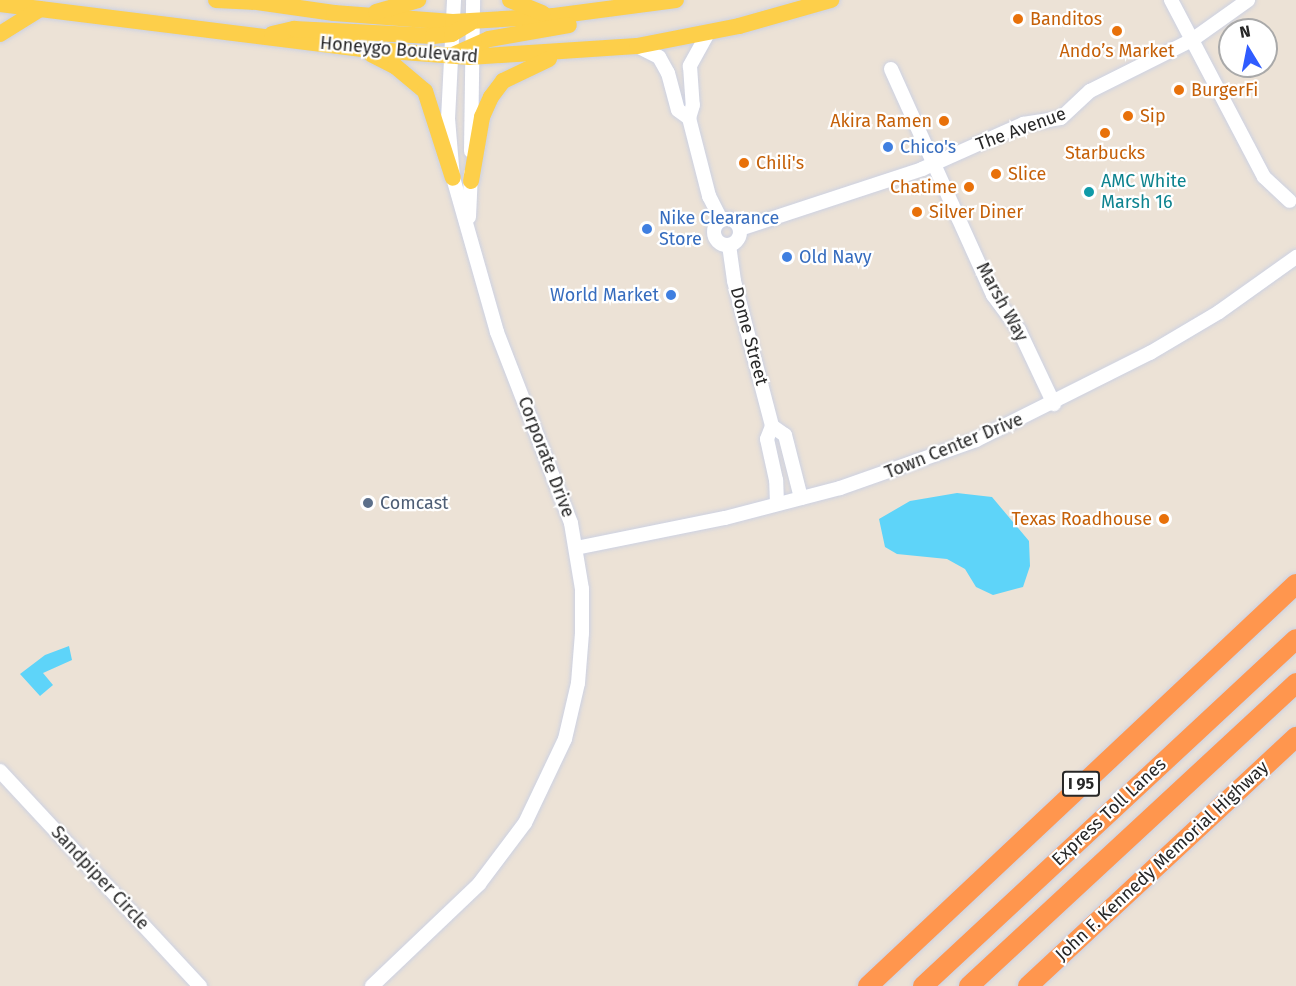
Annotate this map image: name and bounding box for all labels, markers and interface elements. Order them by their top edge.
place label: Banditos [1030,8,1102,30]
marker: Banditos [1011,12,1025,26]
north arrow [1218,18,1278,78]
text: N [1238,21,1252,42]
marker: Ando’s Market [1110,24,1124,38]
street label: Honeygo Boulevard [319,32,479,68]
place label: Ando’s Market [1059,40,1175,62]
place label: BurgerFi [1191,79,1258,101]
marker: BurgerFi [1172,83,1186,97]
street label: The Avenue [973,103,1069,155]
place label: Sip [1140,105,1166,127]
marker: Sip [1121,109,1135,123]
place label: Akira Ramen [830,110,932,132]
marker: Akira Ramen [937,114,951,128]
marker: Starbucks [1098,126,1112,140]
place label: Chico's [900,136,956,158]
marker: Chico's [881,140,895,154]
place label: Starbucks [1065,142,1145,164]
place label: Chili's [756,152,804,174]
marker: Chili's [737,156,751,170]
place label: Slice [1008,163,1046,185]
marker: Slice [989,167,1003,181]
place label: AMC White Marsh 16 [1101,171,1187,213]
place label: Chatime [890,176,957,198]
marker: Chatime [962,180,976,194]
marker: AMC White Marsh 16 [1082,185,1096,199]
place label: Silver Diner [929,201,1023,223]
marker: Silver Diner [910,205,924,219]
place label: Nike Clearance Store [659,208,779,250]
marker: Nike Clearance Store [640,222,654,236]
place label: Old Navy [799,246,872,268]
marker: Old Navy [780,250,794,264]
street label: Marsh Way [971,259,1033,345]
place label: World Market [550,284,659,306]
street label: Dome Street [726,284,772,388]
marker: World Market [664,288,678,302]
street label: Corporate Drive [513,394,579,520]
street label: Town Center Drive [882,408,1026,484]
place label: Comcast [380,492,449,514]
marker: Comcast [361,496,375,510]
place label: Texas Roadhouse [1012,508,1152,530]
marker: Texas Roadhouse [1157,512,1171,526]
street label: Express Toll Lanes [1047,754,1171,870]
street label: John F. Kennedy Memorial Highway [1051,756,1273,966]
road number: I 95 [1062,771,1100,797]
street label: Sandpiper Circle [46,822,154,934]

